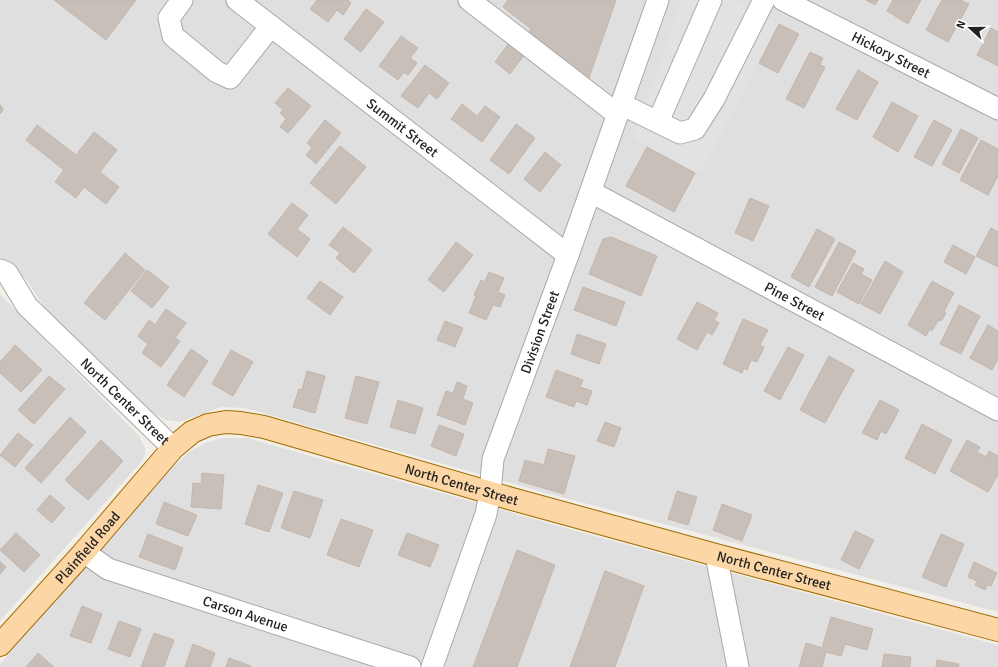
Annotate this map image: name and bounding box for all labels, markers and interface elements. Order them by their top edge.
north arrow [950,8,990,48]
text: N [954,19,969,30]
street label: Hickory Street [849,28,933,82]
street label: Summit Street [363,95,442,161]
street label: Pine Street [762,278,828,324]
street label: Division Street [517,288,563,376]
street label: North Center Street [77,354,173,448]
street label: North Center Street [403,460,520,509]
street label: Plainfield Road [51,508,124,587]
street label: North Center Street [715,547,833,594]
street label: Carson Avenue [201,592,290,635]

